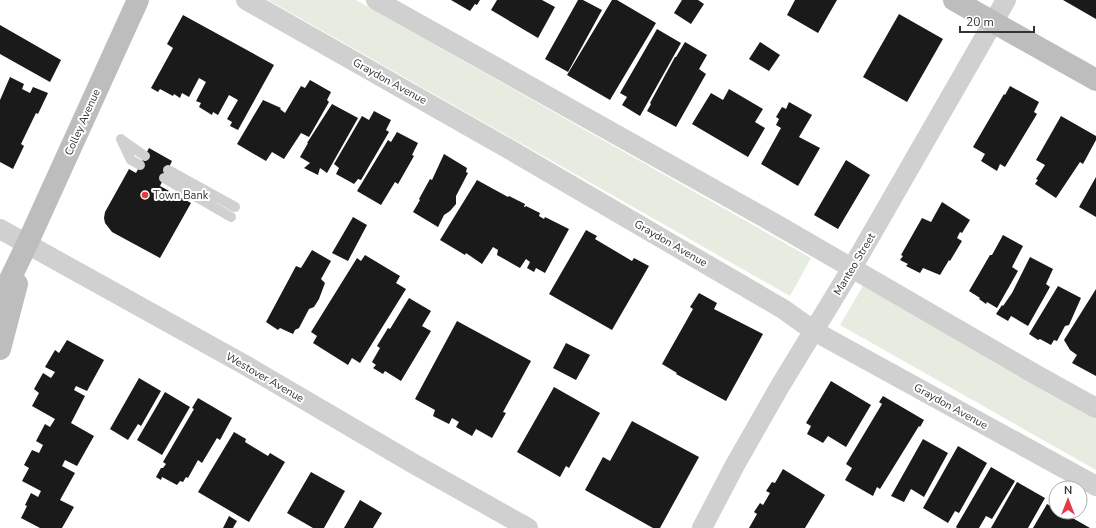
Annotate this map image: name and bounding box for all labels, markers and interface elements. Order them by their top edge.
scale bar [960,8,1034,34]
text: 20 m [966,14,994,30]
street label: Graydon Avenue [350,55,429,108]
street label: Colley Avenue [61,86,104,158]
place label: Town Bank [153,188,209,203]
marker: Town Bank [140,190,150,200]
street label: Graydon Avenue [631,216,710,271]
street label: Manteo Street [830,230,879,298]
street label: Westover Avenue [223,349,307,406]
street label: Graydon Avenue [911,380,990,433]
north arrow [1048,480,1088,520]
text: N [1064,483,1072,498]

